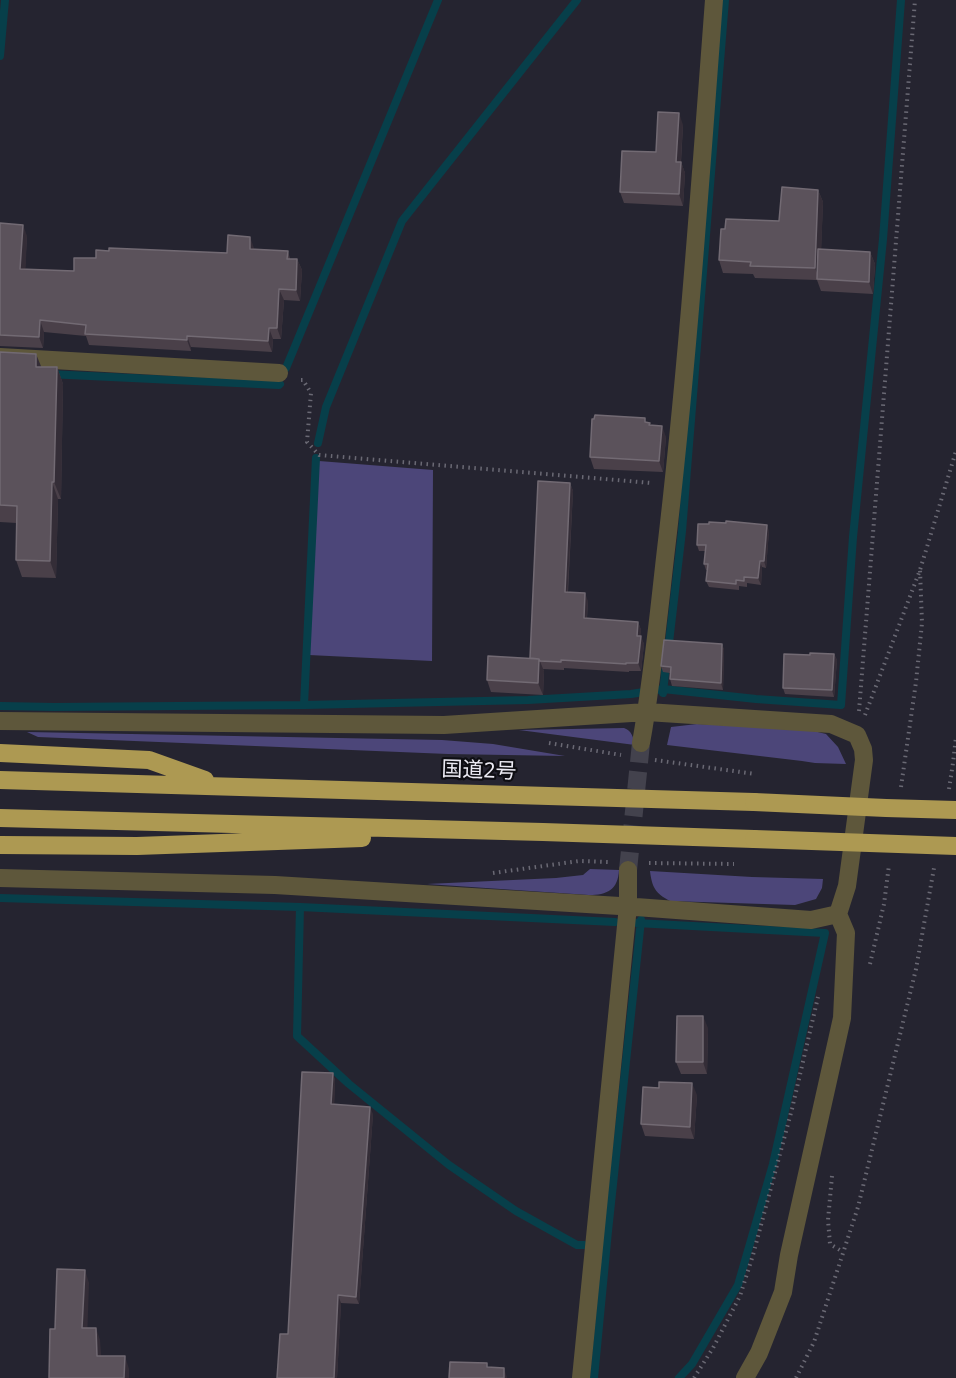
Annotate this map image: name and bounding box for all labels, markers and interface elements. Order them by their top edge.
street label: 国道2号 [441,757,517,785]

